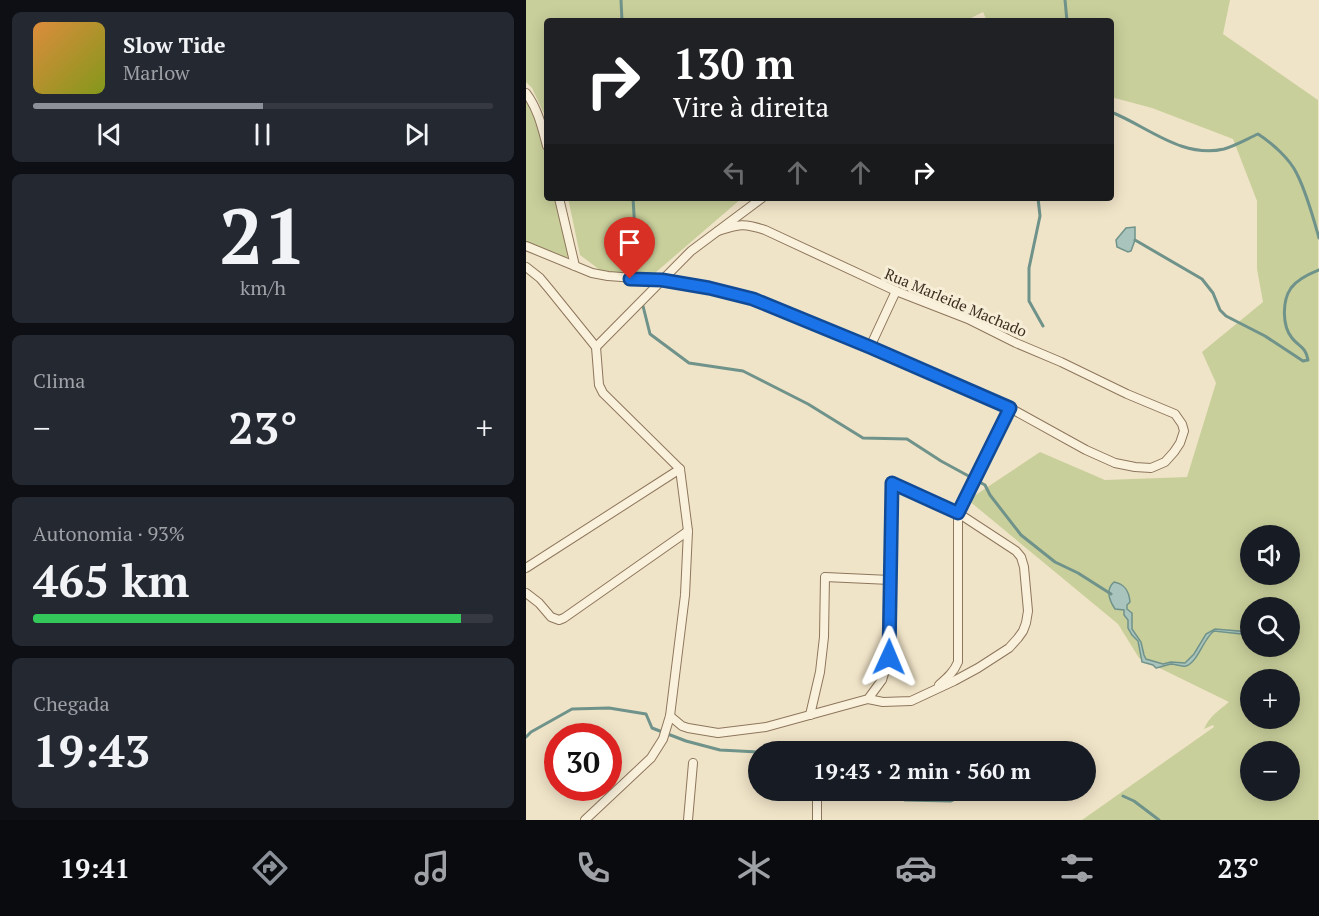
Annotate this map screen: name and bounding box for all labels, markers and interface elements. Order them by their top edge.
text: Slow Tide [123,30,226,59]
text: 130 m [673,35,794,91]
icon: right [574,42,652,120]
text: Marlow [123,59,190,86]
text: Vire à direita [673,89,829,125]
icon: previous [93,118,126,151]
icon: pause [246,118,279,151]
icon: next [400,118,433,151]
icon: left [718,156,751,189]
icon: ahead [781,156,814,189]
icon: ahead [844,156,877,189]
icon: right [907,156,940,189]
text: 21 [219,183,307,286]
pin [604,217,655,279]
icon: arrive [613,226,646,259]
street label: Rua Marleide Machado [882,263,1030,341]
text: km/h [240,274,286,301]
text: Clima [33,367,85,394]
text: 23° [228,397,298,457]
text: − [33,406,51,449]
text: + [475,406,493,449]
text: Autonomia · 93% [33,520,185,547]
map controls [1240,525,1300,801]
button: sound [1240,525,1300,585]
text: 465 km [33,550,189,610]
button: search [1240,597,1300,657]
position arrow [857,625,921,689]
button: + [1240,669,1300,729]
text: Chegada [33,690,110,717]
text: 19:43 [33,720,150,780]
speed limit sign: 30 [544,723,622,801]
button: − [1240,741,1300,801]
text: 19:43 · 2 min · 560 m [813,756,1031,785]
icon: directions [249,847,291,889]
icon: music [411,847,453,889]
icon: phone [572,847,614,889]
icon: climate [733,847,775,889]
icon: car [895,847,937,889]
icon: filters [1056,847,1098,889]
text: 19:41 [60,850,130,886]
text: 23° [1218,850,1259,886]

